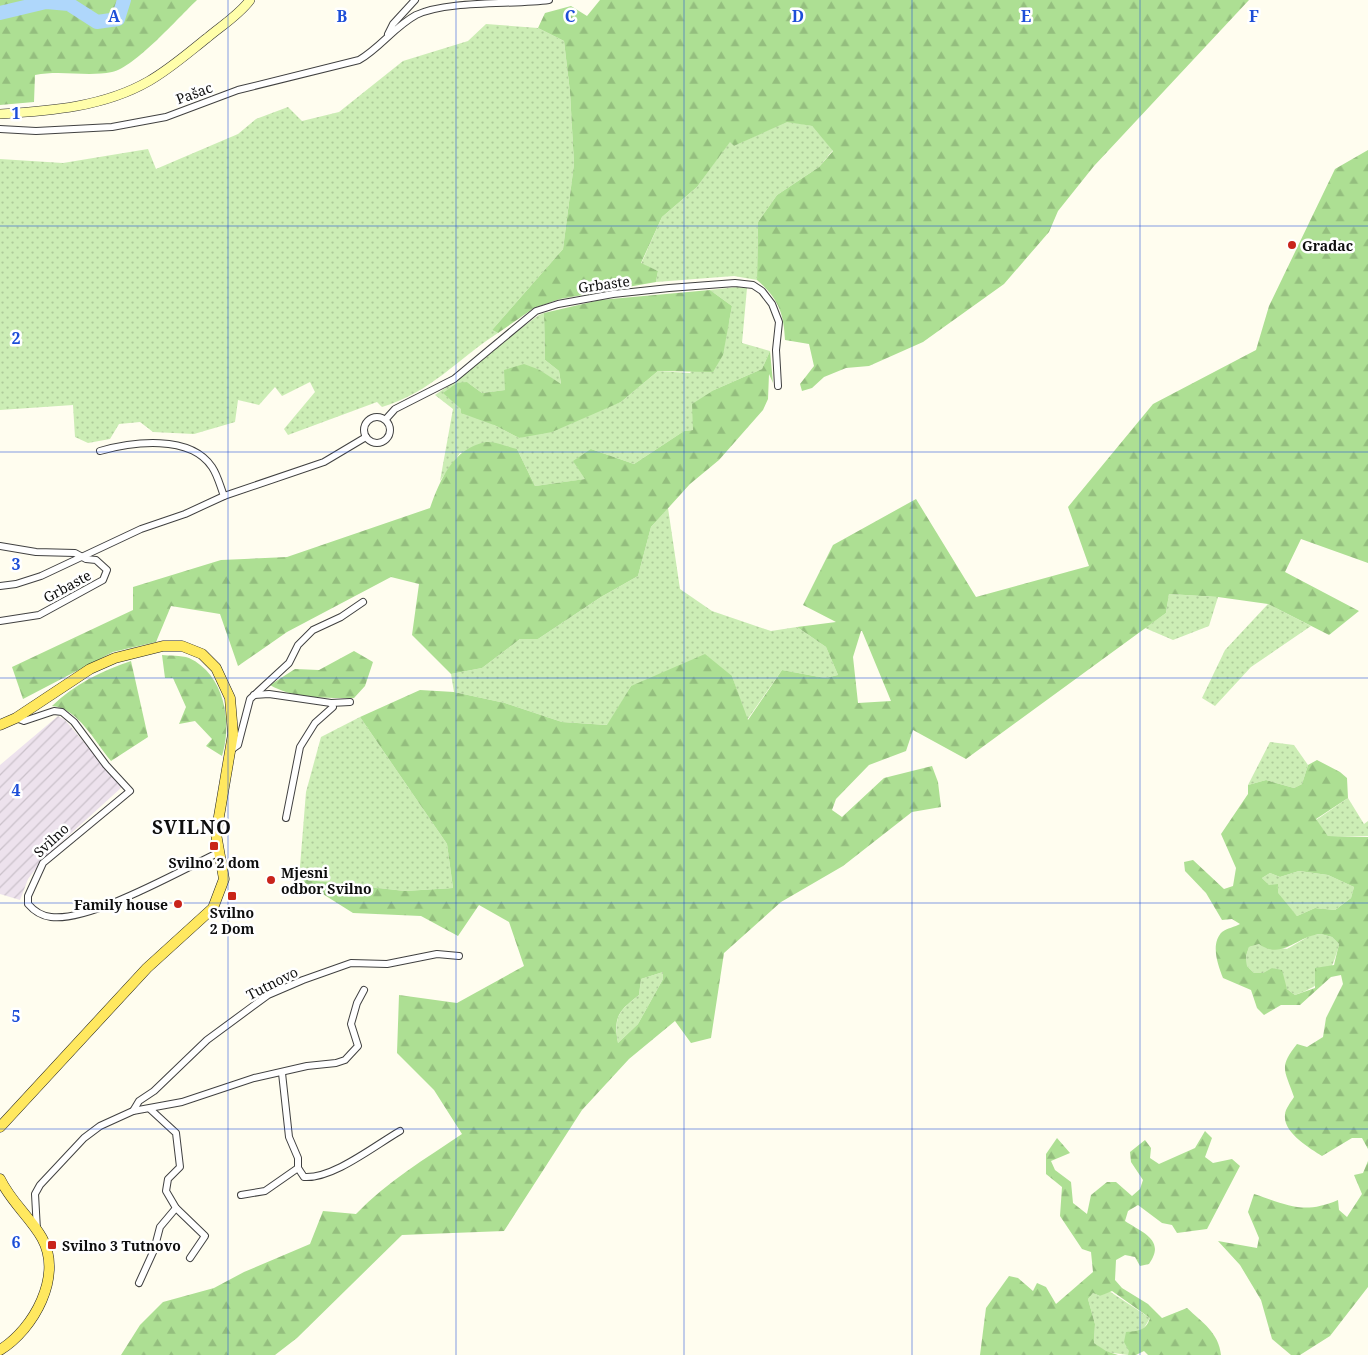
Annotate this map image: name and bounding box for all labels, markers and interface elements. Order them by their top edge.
text: A [108,5,121,27]
text: B [337,5,348,27]
text: C [565,5,576,27]
text: D [792,5,804,27]
text: E [1021,5,1031,27]
text: F [1249,5,1259,27]
street label: Pašac [173,78,215,108]
text: 1 [11,102,21,124]
place label: Gradac [1302,236,1353,255]
marker: Gradac [1286,239,1298,251]
street label: Grbaste [577,271,631,297]
text: 2 [11,327,21,349]
text: 3 [11,553,21,575]
street label: Grbaste [40,565,94,607]
text: 4 [11,779,21,801]
district label: SVILNO [152,814,232,840]
street label: Svilno [29,819,73,861]
marker: Svilno 2 dom [208,840,220,852]
place label: Svilno 2 dom [168,853,260,872]
place label: Mjesni odbor Svilno [281,863,372,898]
marker: Mjesni odbor Svilno [265,874,277,886]
marker: Svilno 2 Dom [226,890,238,902]
place label: Family house [74,895,168,914]
marker: Family house [172,898,184,910]
place label: Svilno 2 Dom [210,903,255,938]
street label: Tutnovo [243,962,301,1004]
text: 5 [11,1005,21,1027]
text: 6 [11,1231,21,1253]
place label: Svilno 3 Tutnovo [62,1236,181,1255]
marker: Svilno 3 Tutnovo [46,1239,58,1251]

